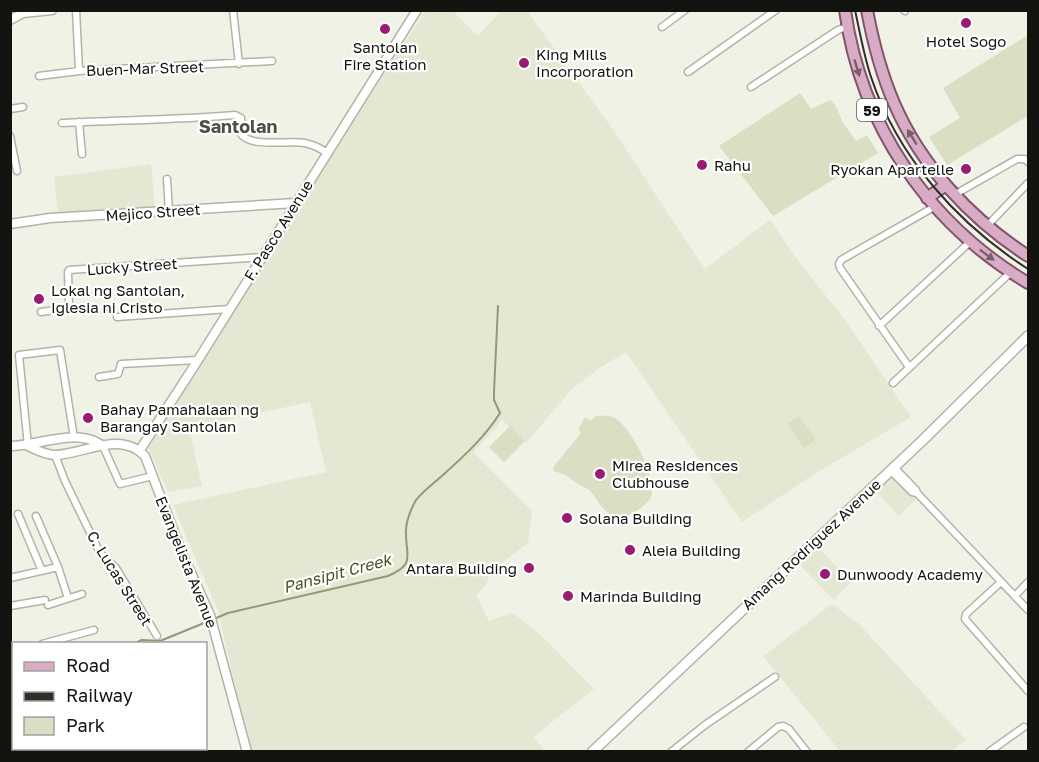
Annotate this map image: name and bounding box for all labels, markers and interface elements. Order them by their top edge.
marker: Hotel Sogo [959,16,973,30]
marker: Santolan Fire Station [378,22,392,36]
place label: Hotel Sogo [926,32,1006,50]
place label: Santolan Fire Station [344,38,426,73]
place label: King Mills Incorporation [536,45,633,80]
marker: King Mills Incorporation [517,56,531,70]
street label: Buen-Mar Street [86,57,204,79]
one-way arrow [853,59,862,77]
road number: 59 [857,99,887,121]
district label: Santolan [199,115,277,137]
one-way arrow [907,129,918,145]
place label: Rahu [714,156,751,174]
marker: Rahu [695,158,709,172]
place label: Ryokan Apartelle [830,160,954,178]
marker: Ryokan Apartelle [959,162,973,176]
street label: F. Pasco Avenue [240,176,316,284]
street label: Mejico Street [105,200,201,224]
one-way arrow [979,249,995,261]
street label: Lucky Street [86,254,178,278]
place label: Lokal ng Santolan, Iglesia ni Cristo [51,281,185,316]
marker: Lokal ng Santolan, Iglesia ni Cristo [32,292,46,306]
place label: Bahay Pamahalaan ng Barangay Santolan [100,400,259,435]
marker: Bahay Pamahalaan ng Barangay Santolan [81,411,95,425]
place label: Mirea Residences Clubhouse [612,456,738,491]
marker: Mirea Residences Clubhouse [593,467,607,481]
street label: Amang Rodriguez Avenue [738,475,884,613]
street label: Evangelista Avenue [152,493,222,631]
place label: Solana Building [579,509,692,527]
marker: Solana Building [560,511,574,525]
street label: C. Lucas Street [84,527,156,629]
place label: Aleia Building [642,541,741,559]
marker: Aleia Building [623,543,637,557]
water label: Pansipit Creek [281,548,395,597]
place label: Antara Building [406,559,517,577]
marker: Antara Building [522,561,536,575]
place label: Dunwoody Academy [837,565,983,583]
marker: Dunwoody Academy [818,567,832,581]
place label: Marinda Building [580,587,701,605]
marker: Marinda Building [561,589,575,603]
legend [12,642,207,750]
text: Road [66,654,110,676]
text: Railway [66,684,133,706]
text: Park [66,714,105,736]

